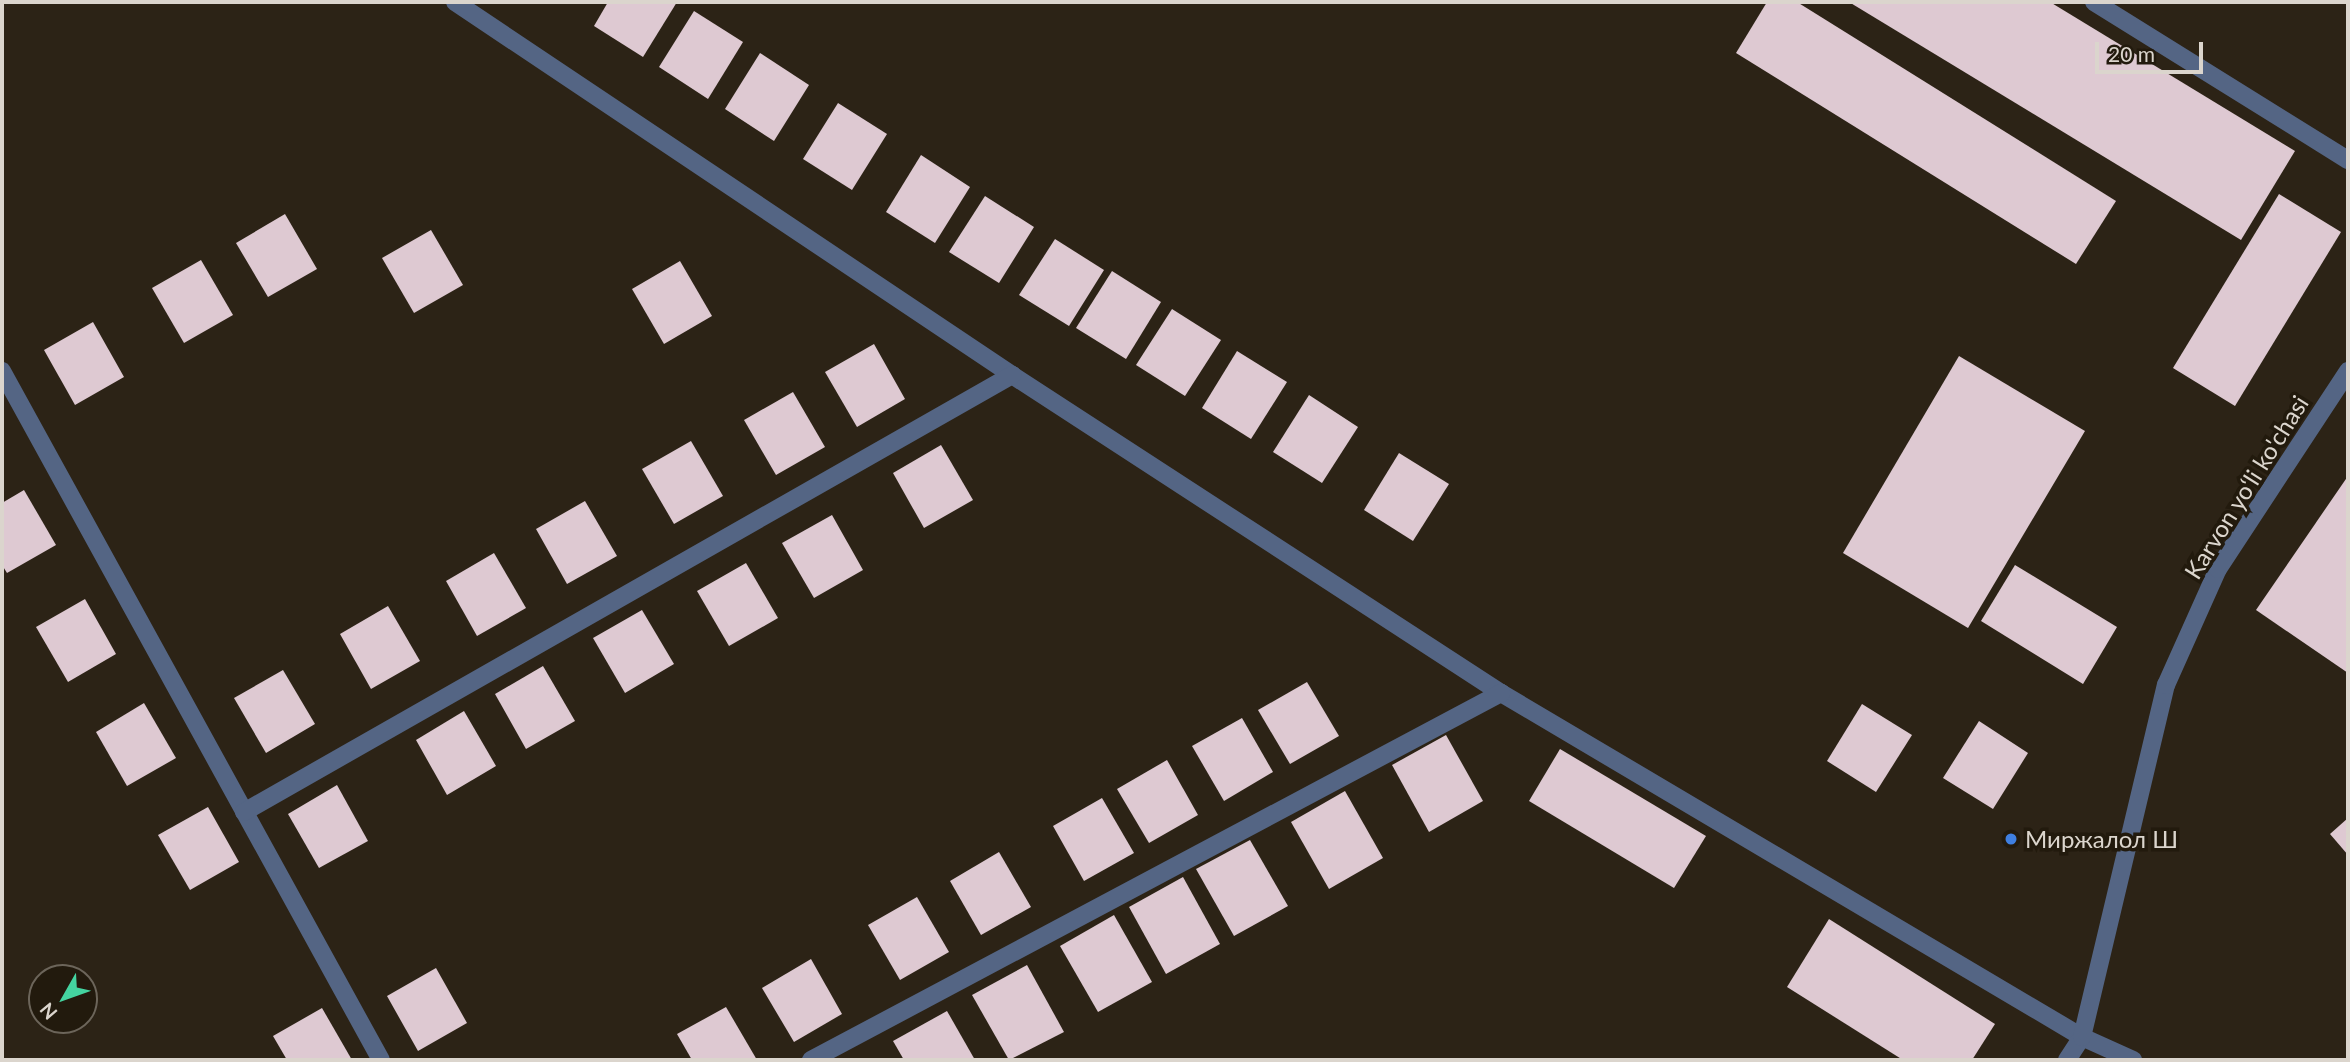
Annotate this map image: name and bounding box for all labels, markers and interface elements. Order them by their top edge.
scale bar [2098,28,2206,72]
text: 20 m [2108,41,2155,66]
street label: Karvon yo‘li ko'chasi [2178,390,2314,584]
place label: Миржалол Ш [2025,825,2178,853]
marker: Миржалол Ш [2003,831,2019,847]
north arrow [28,964,98,1034]
text: N [35,999,62,1025]

